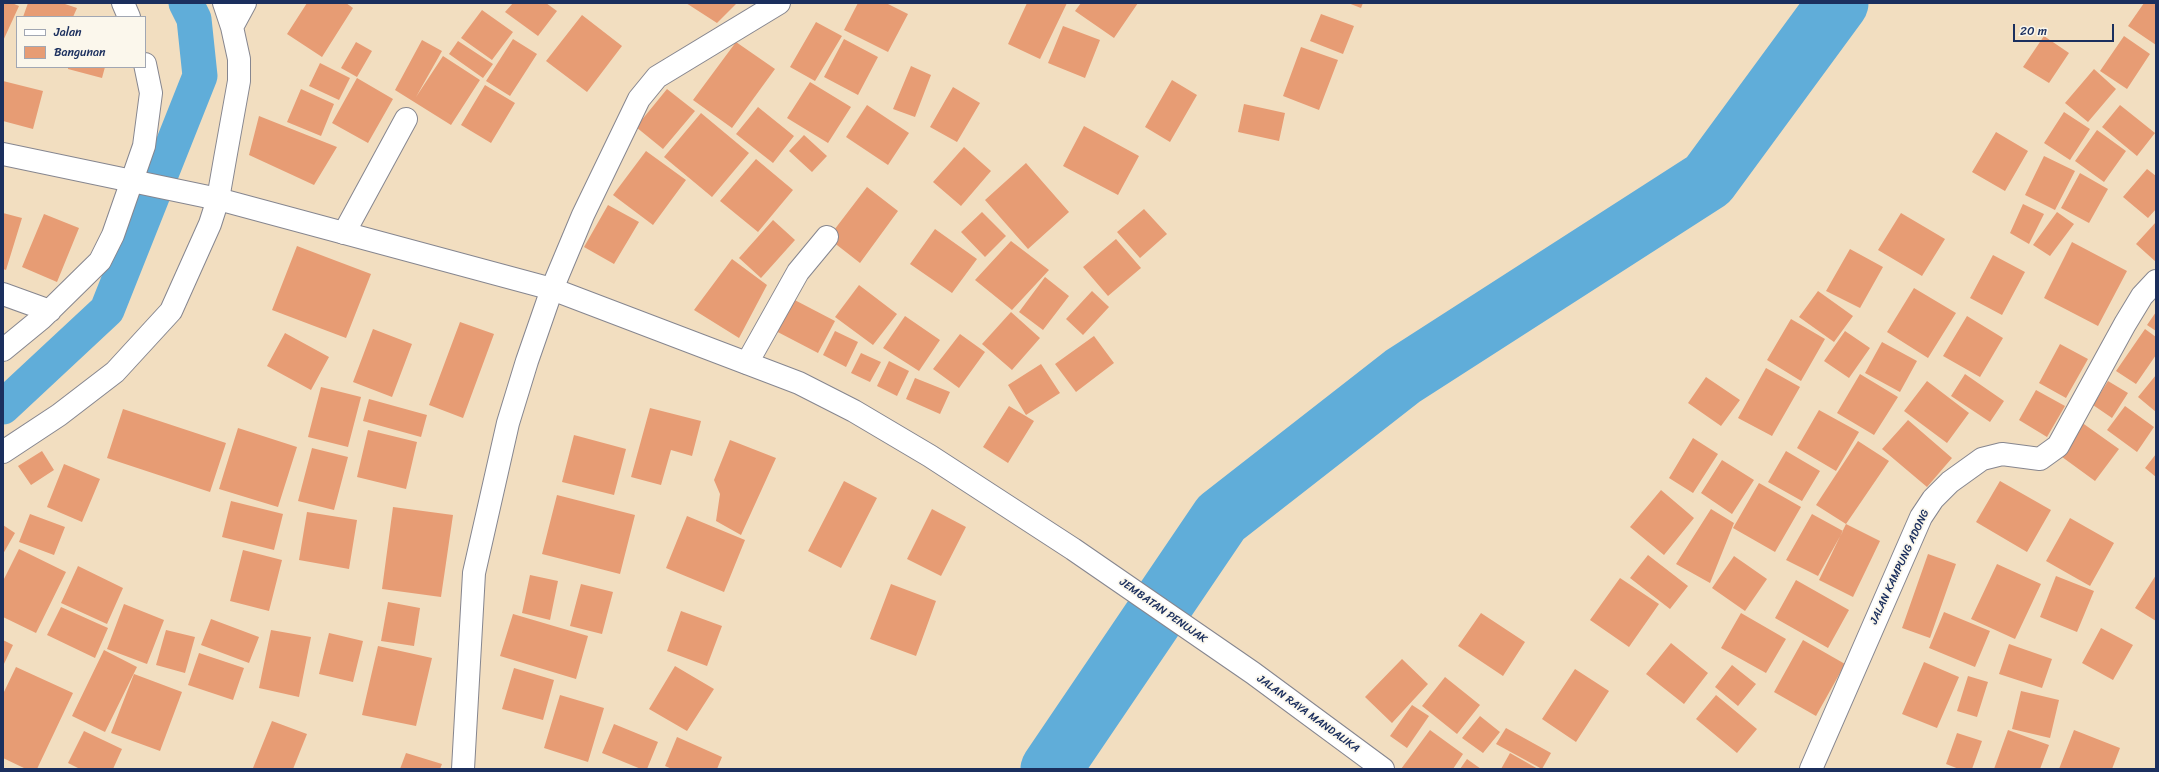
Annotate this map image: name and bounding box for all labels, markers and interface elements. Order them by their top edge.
legend [16,16,146,68]
scale bar [2015,16,2116,42]
text: 20 m [2020,20,2047,42]
text: Jalan [54,21,82,43]
text: Bangunan [54,41,106,63]
street label: JALAN KAMPUNG ADONG [1868,508,1932,626]
street label: JEMBATAN PENUJAK [1117,576,1209,646]
street label: JALAN RAYA MANDALIKA [1254,672,1362,756]

